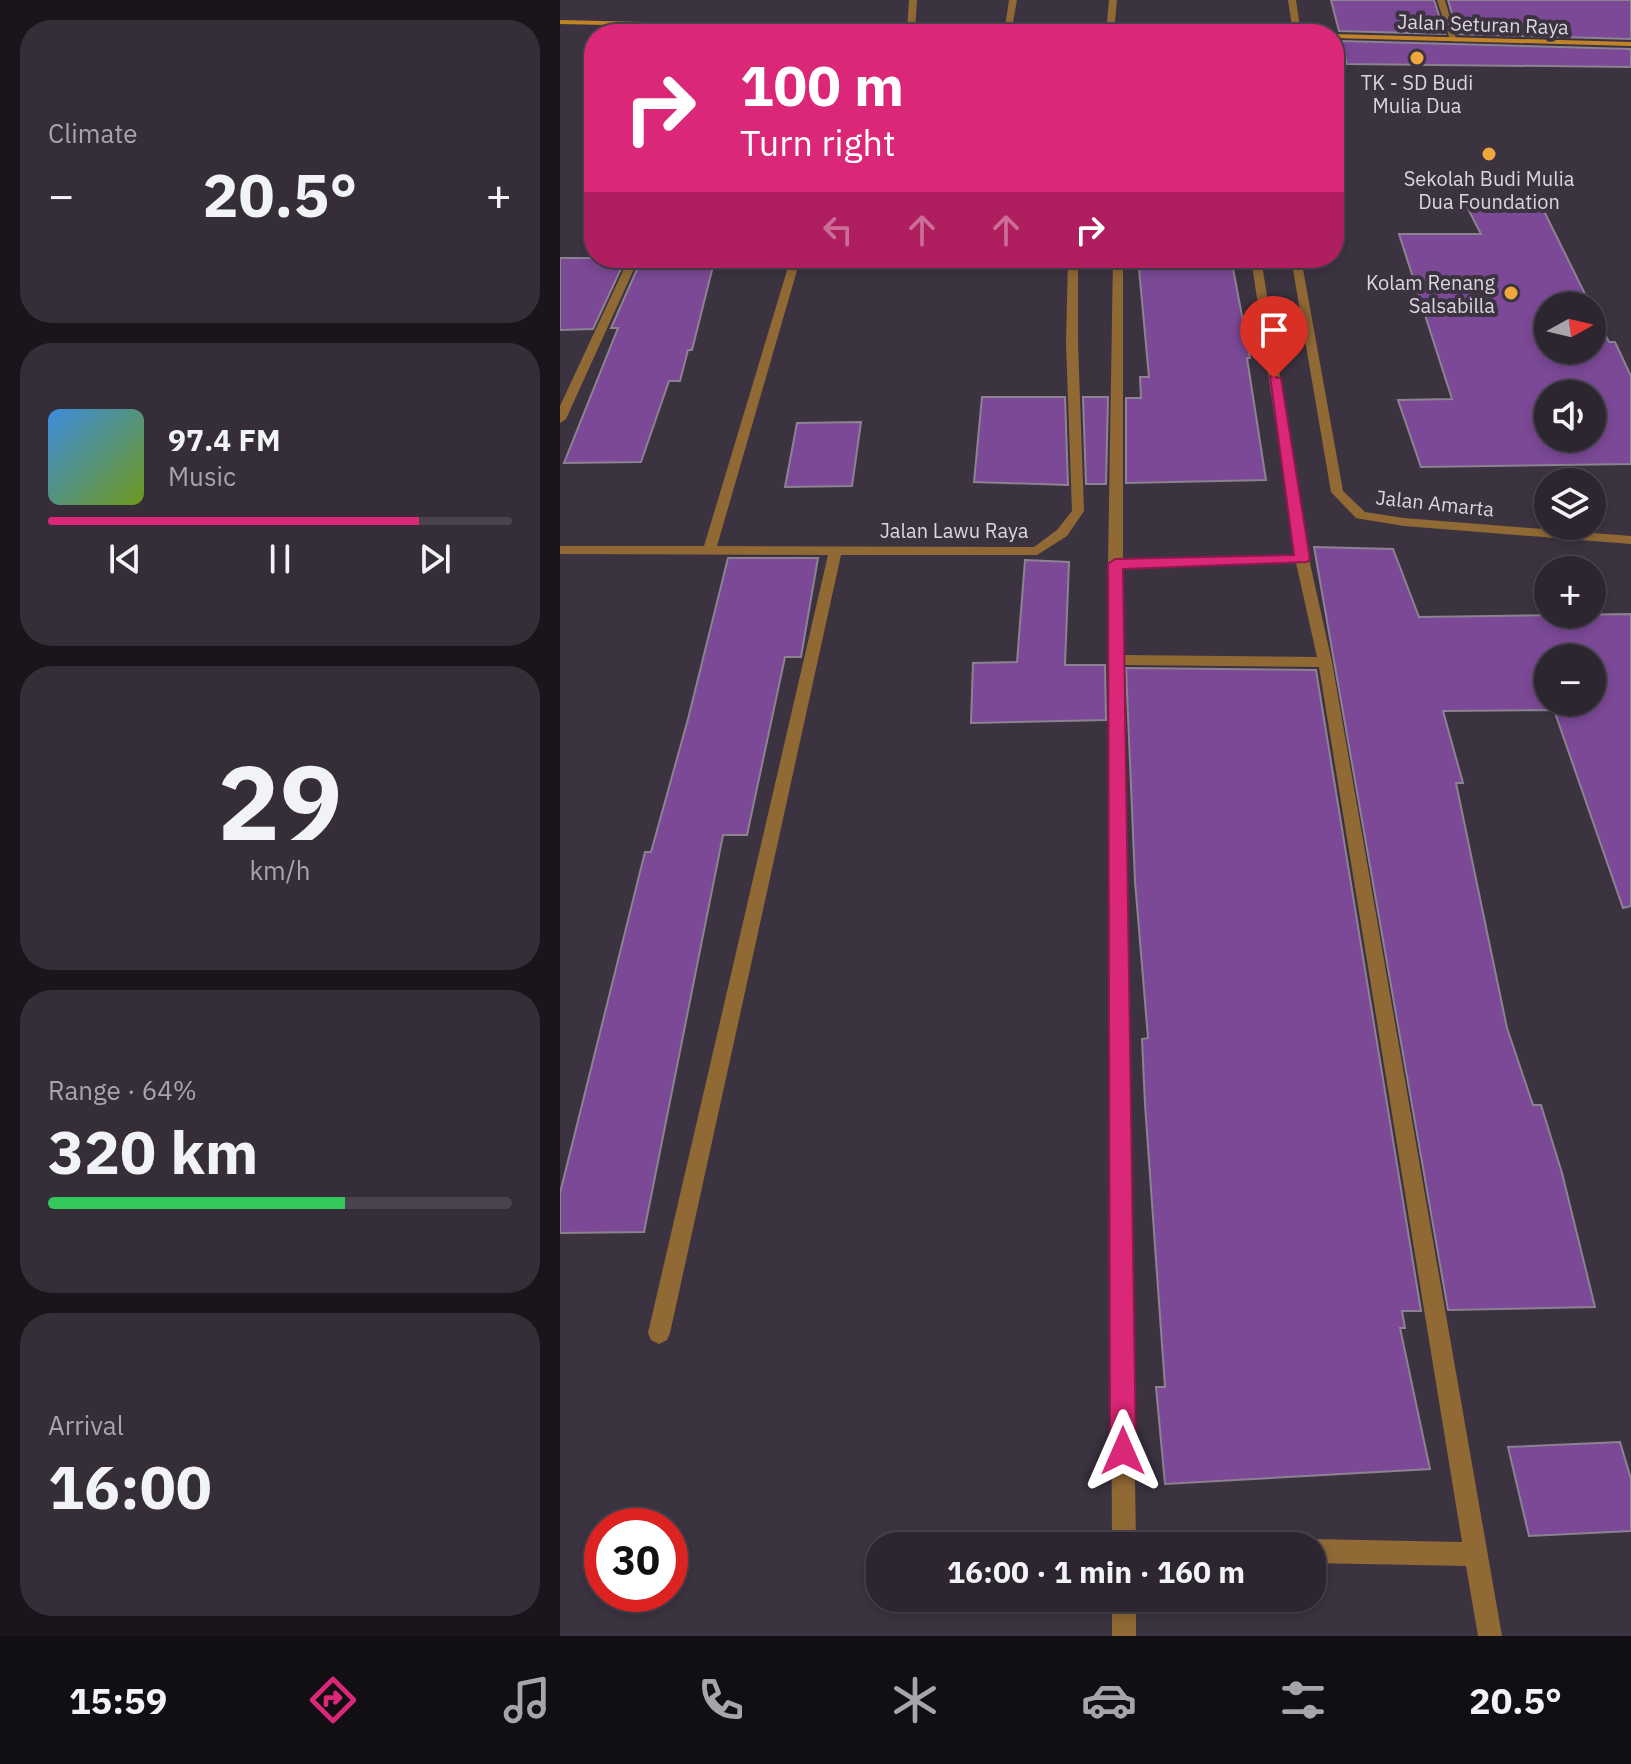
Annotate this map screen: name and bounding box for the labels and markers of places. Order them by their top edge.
marker: TK - SD Budi Mulia Dua [1408,49,1426,67]
place label: TK - SD Budi Mulia Dua [1361,69,1473,119]
marker: Sekolah Budi Mulia Dua Foundation [1480,145,1498,163]
place label: Sekolah Budi Mulia Dua Foundation [1404,165,1575,215]
place label: Kolam Renang Salsabilla [1366,269,1495,319]
marker: Kolam Renang Salsabilla [1502,284,1520,302]
pin [1240,296,1308,378]

